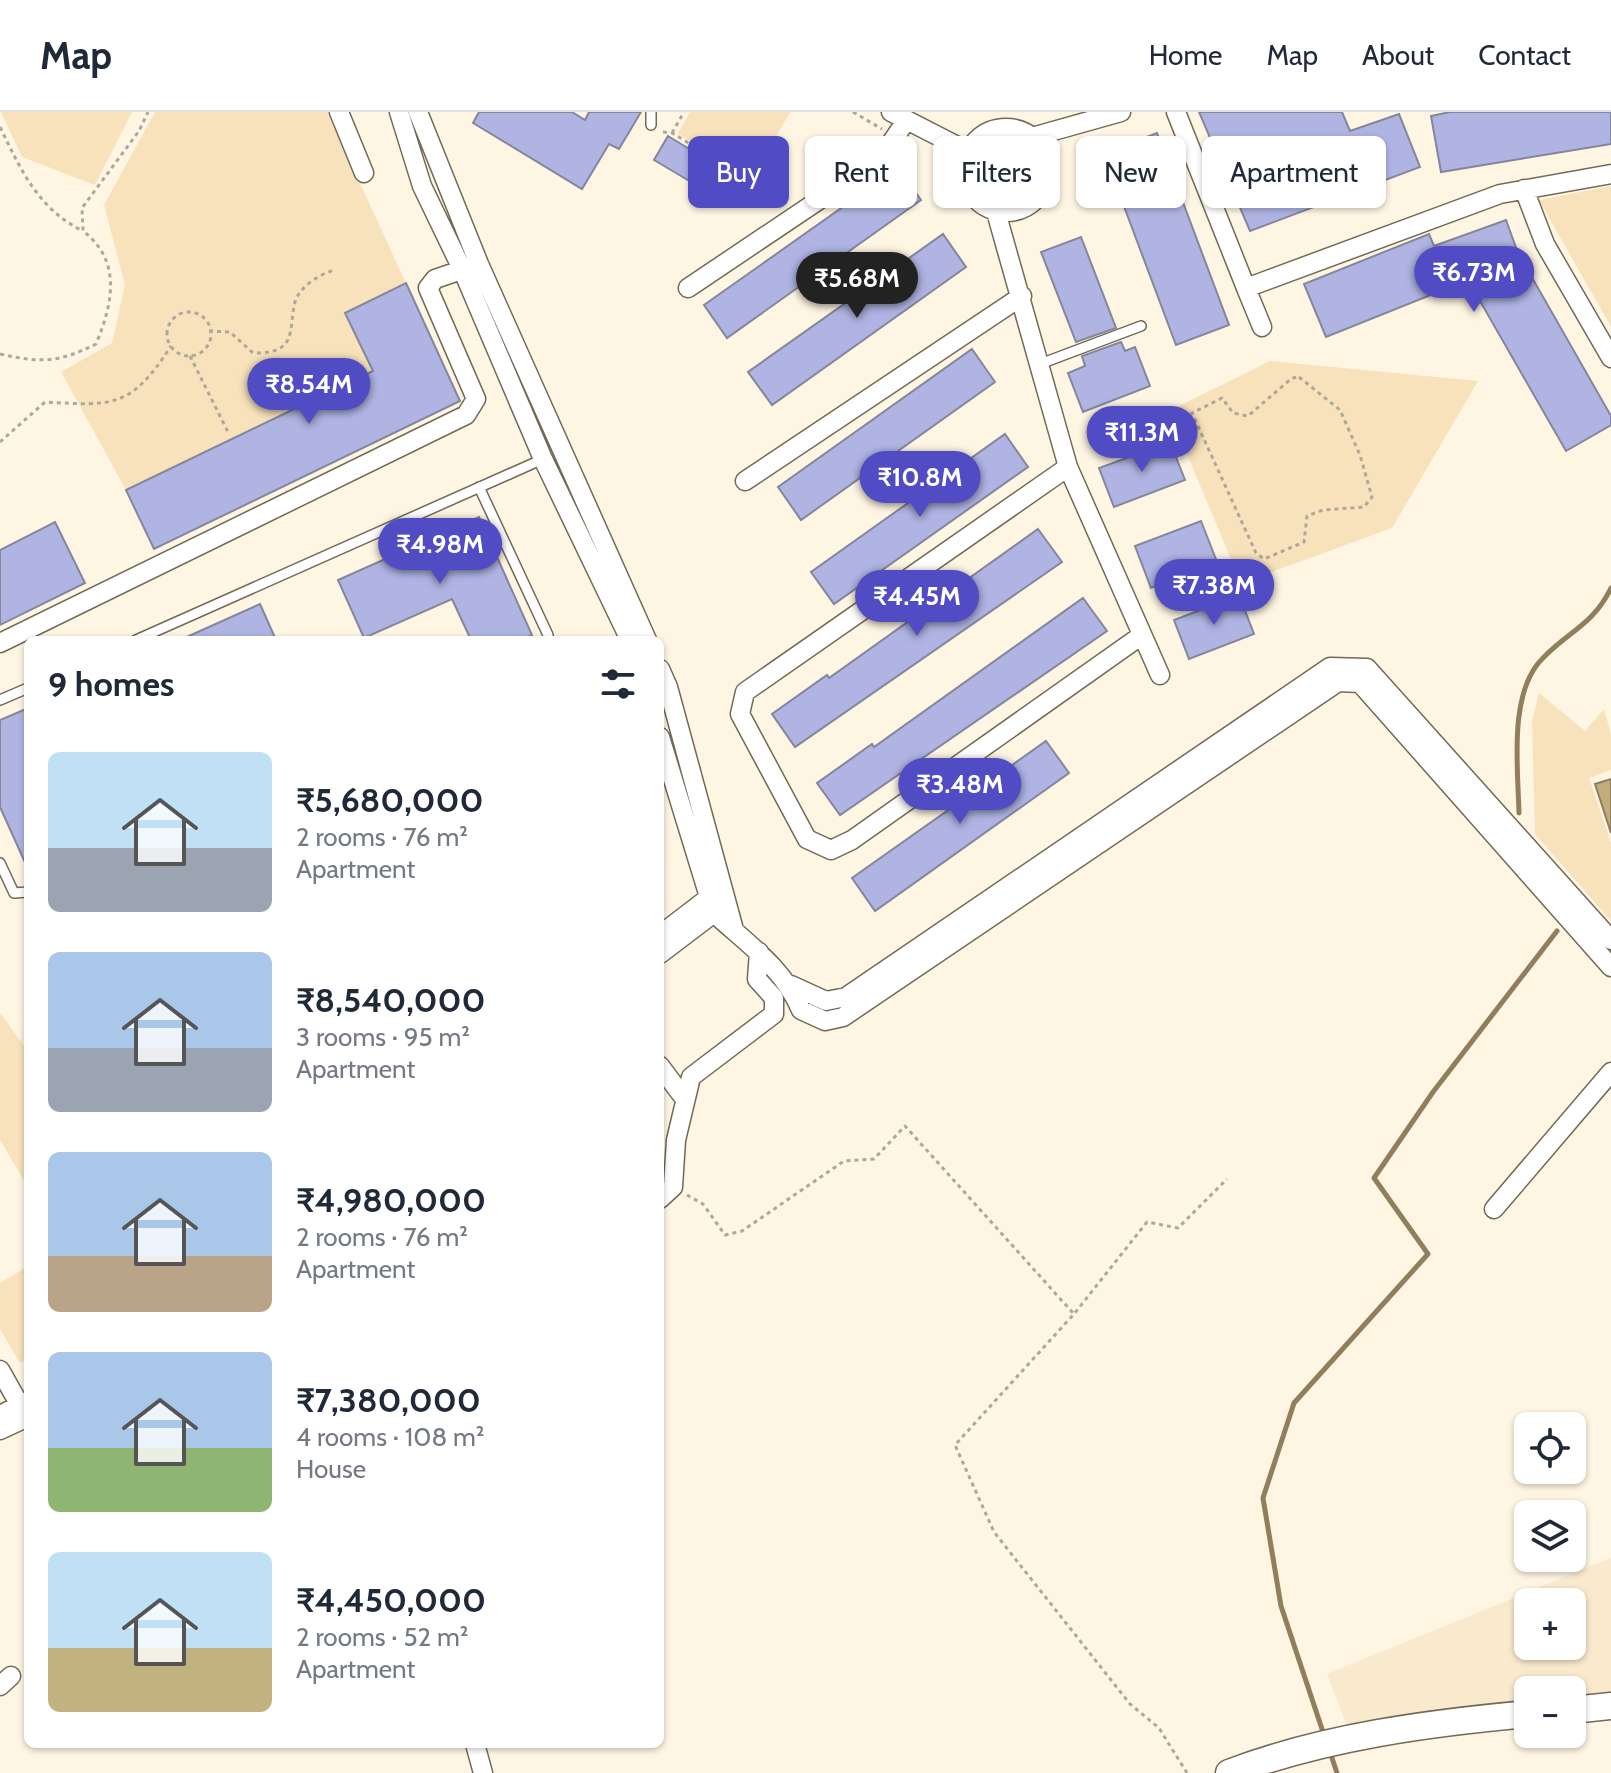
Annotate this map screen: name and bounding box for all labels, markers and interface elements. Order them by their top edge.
text: Map [40,32,112,79]
text: Home [1149,38,1222,72]
text: Map [1266,38,1318,72]
text: About [1362,38,1434,72]
text: Contact [1478,38,1571,72]
chip: Buy [688,136,789,208]
chip: Rent [805,136,917,208]
chip: Filters [933,136,1060,208]
chip: New [1076,136,1186,208]
chip: Apartment [1202,136,1386,208]
pin: ₹6.73M [1409,246,1539,314]
pin: ₹5.68M [792,252,922,320]
text: ₹6.73M [1432,256,1516,288]
text: ₹5.68M [814,262,900,294]
pin: ₹8.54M [244,358,374,426]
text: ₹8.54M [265,368,353,400]
pin: ₹11.3M [1077,406,1207,474]
text: ₹11.3M [1105,416,1179,448]
pin: ₹10.8M [855,451,985,519]
text: ₹10.8M [878,461,962,493]
pin: ₹4.98M [375,518,505,586]
text: ₹4.98M [396,528,484,560]
pin: ₹7.38M [1149,559,1279,627]
text: ₹7.38M [1172,569,1256,601]
pin: ₹4.45M [852,570,982,638]
text: ₹4.45M [873,580,961,612]
icon: filters [596,662,640,706]
text: 9 homes [48,663,174,705]
pin: ₹3.48M [895,758,1025,826]
text: ₹3.48M [916,768,1004,800]
text: ₹5,680,000 [296,779,484,821]
icon: home [112,784,208,880]
text: 2 rooms · 76 m² [296,821,468,853]
text: Apartment [296,853,415,885]
text: ₹8,540,000 [296,979,486,1021]
icon: home [112,984,208,1080]
text: 3 rooms · 95 m² [296,1021,470,1053]
text: Apartment [296,1053,415,1085]
text: ₹4,980,000 [296,1179,486,1221]
icon: home [112,1184,208,1280]
text: 2 rooms · 76 m² [296,1221,468,1253]
text: Apartment [296,1253,415,1285]
text: ₹7,380,000 [296,1379,481,1421]
icon: home [112,1384,208,1480]
map controls [1514,1412,1586,1748]
button: locate [1514,1412,1586,1484]
text: 4 rooms · 108 m² [296,1421,484,1453]
text: House [296,1453,366,1485]
button: layers [1514,1500,1586,1572]
text: ₹4,450,000 [296,1579,486,1621]
icon: home [112,1584,208,1680]
button: + [1514,1588,1586,1660]
text: 2 rooms · 52 m² [296,1621,468,1653]
text: Apartment [296,1653,415,1685]
button: − [1514,1676,1586,1748]

